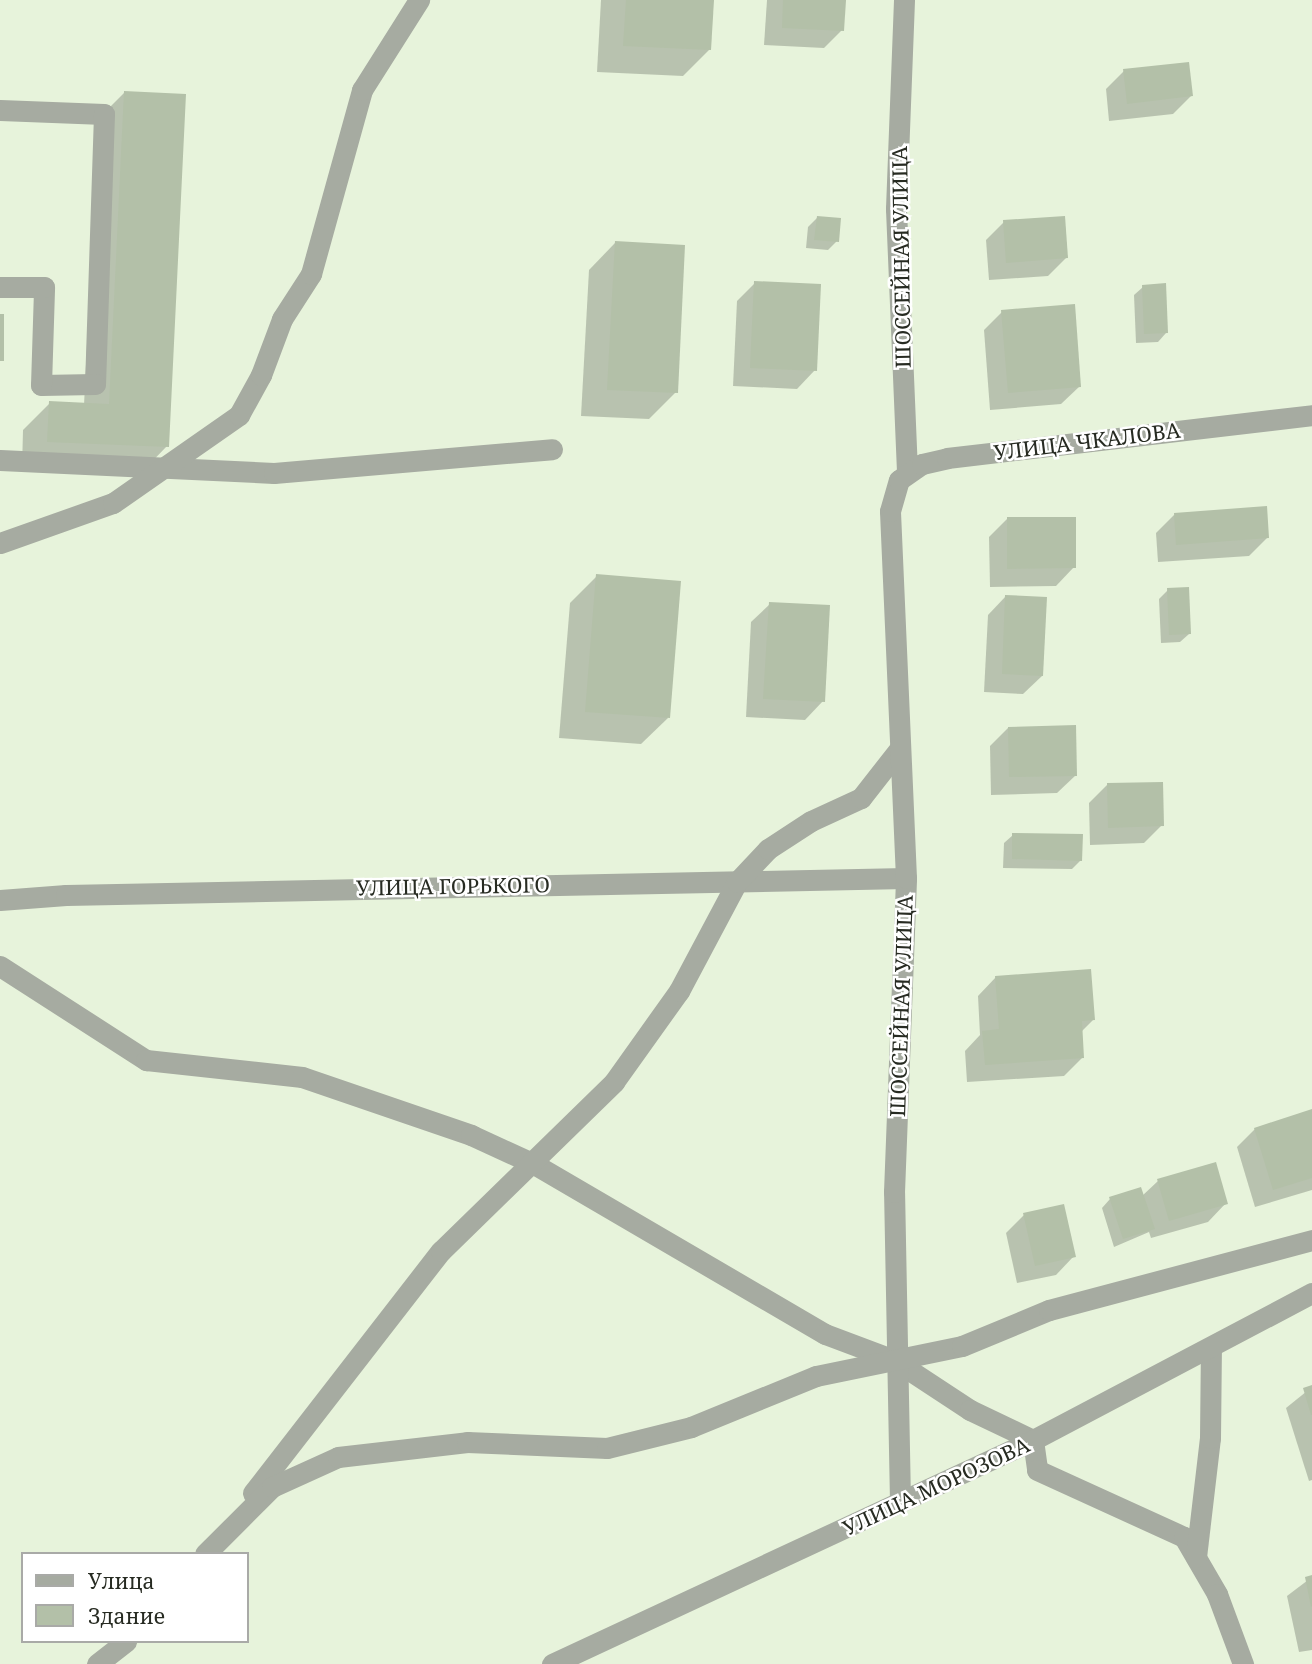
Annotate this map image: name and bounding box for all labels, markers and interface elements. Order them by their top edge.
street label: ШОССЕЙНАЯ УЛИЦА [886,146,916,368]
street label: УЛИЦА ЧКАЛОВА [992,417,1182,465]
street label: УЛИЦА ГОРЬКОГО [356,872,550,900]
street label: ШОССЕЙНАЯ УЛИЦА [885,895,917,1117]
street label: УЛИЦА МОРОЗОВА [839,1432,1033,1540]
legend [21,1552,248,1643]
text: Улица [88,1567,155,1595]
text: Здание [88,1602,165,1630]

